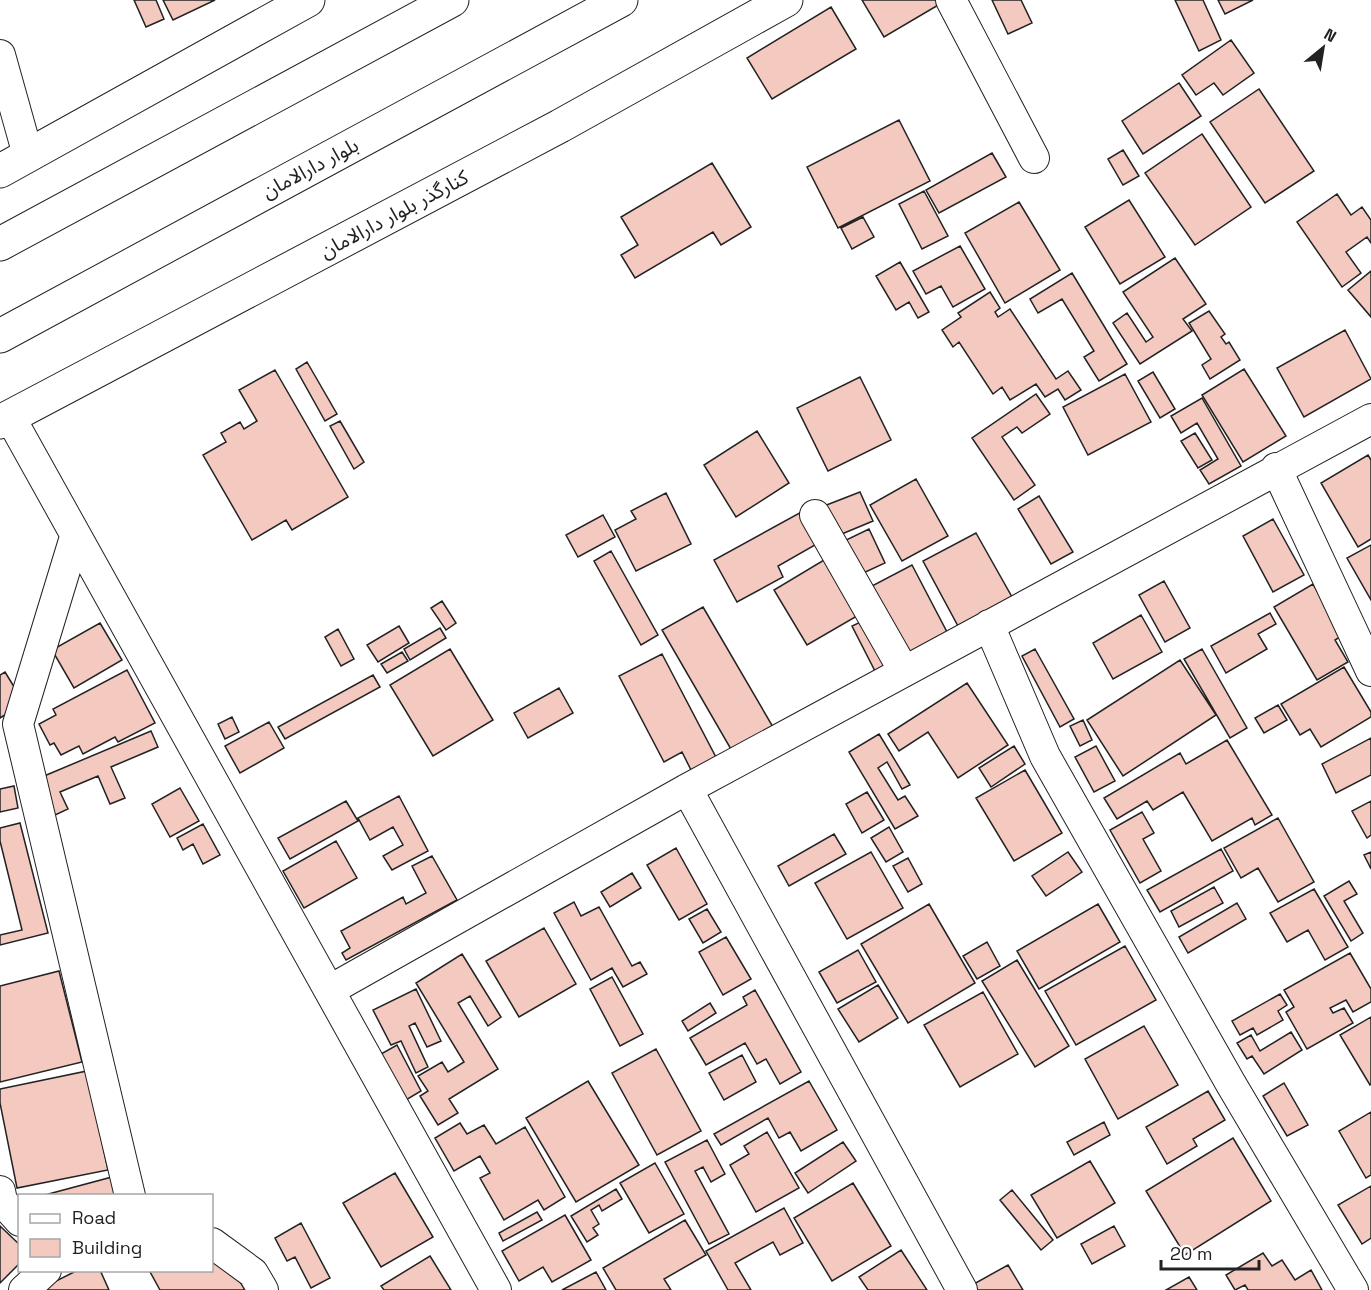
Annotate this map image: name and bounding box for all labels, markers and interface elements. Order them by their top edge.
north arrow [1293,18,1353,78]
text: N [1320,24,1340,47]
street label: بلوار دارالامان [257,132,363,204]
street label: کنارگذر بلوار دارالامان [315,164,473,264]
legend [18,1194,213,1272]
text: Road [72,1206,116,1229]
scale bar [1161,1233,1258,1271]
text: Building [72,1236,142,1259]
text: 20 m [1170,1242,1213,1265]

